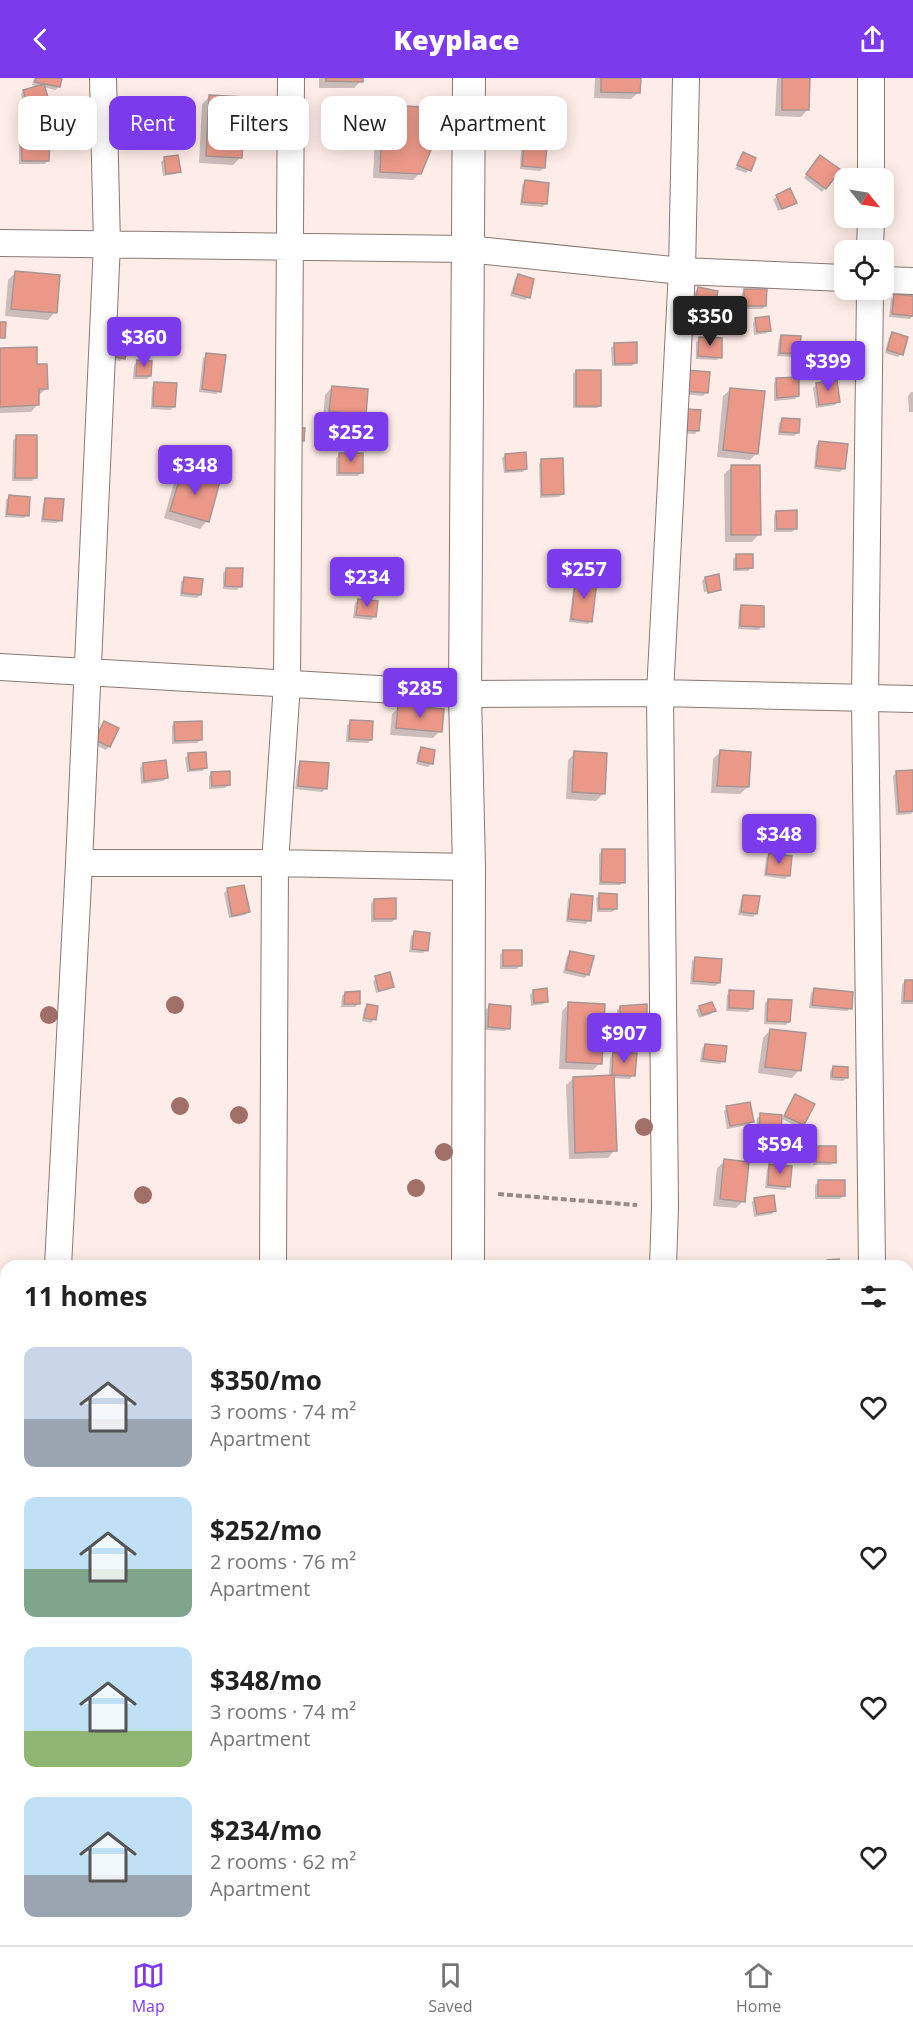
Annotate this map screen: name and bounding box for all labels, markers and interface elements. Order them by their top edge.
text: Keyplace [394,21,519,58]
icon: back [24,23,57,56]
icon: share [856,23,889,56]
chip: Buy [18,96,97,150]
chip: Rent [109,96,196,150]
chip: Filters [208,96,309,150]
chip: New [321,96,407,150]
chip: Apartment [419,96,567,150]
north arrow [834,168,894,228]
map controls [834,168,894,300]
button: locate [834,240,894,300]
pin: $350 [674,296,746,347]
text: $350 [687,302,733,329]
pin: $360 [108,317,180,368]
text: $360 [121,323,167,350]
pin: $399 [792,341,864,392]
text: $399 [805,347,851,374]
pin: $252 [315,412,387,463]
text: $252 [328,418,374,445]
pin: $348 [159,445,231,496]
text: $348 [172,451,218,478]
pin: $257 [548,549,620,600]
text: $257 [561,555,607,582]
pin: $234 [331,557,403,608]
text: $234 [344,563,390,590]
pin: $285 [384,668,456,719]
text: $285 [397,674,443,701]
pin: $348 [743,814,815,865]
text: $348 [756,820,802,847]
pin: $907 [588,1013,660,1064]
text: $907 [601,1019,647,1046]
pin: $594 [744,1124,816,1175]
text: $594 [757,1130,803,1157]
text: 11 homes [24,1278,148,1314]
icon: filters [857,1280,890,1313]
text: $350/mo [210,1362,322,1398]
icon: home [72,1371,144,1443]
icon: heart [857,1391,890,1424]
text: 3 rooms · 74 m² [210,1398,356,1425]
text: Apartment [210,1425,310,1452]
text: $252/mo [210,1512,322,1548]
icon: home [72,1521,144,1593]
icon: heart [857,1541,890,1574]
text: 2 rooms · 76 m² [210,1548,356,1575]
text: Apartment [210,1575,310,1602]
text: $348/mo [210,1662,322,1698]
icon: home [72,1671,144,1743]
icon: heart [857,1691,890,1724]
text: 3 rooms · 74 m² [210,1698,356,1725]
text: Apartment [210,1725,310,1752]
text: $234/mo [210,1812,322,1848]
icon: home [72,1821,144,1893]
icon: heart [857,1841,890,1874]
text: 2 rooms · 62 m² [210,1848,356,1875]
text: Apartment [210,1875,310,1902]
tab: Map [132,1959,165,2017]
tab: Saved [428,1959,473,2017]
tab: Home [736,1959,781,2017]

